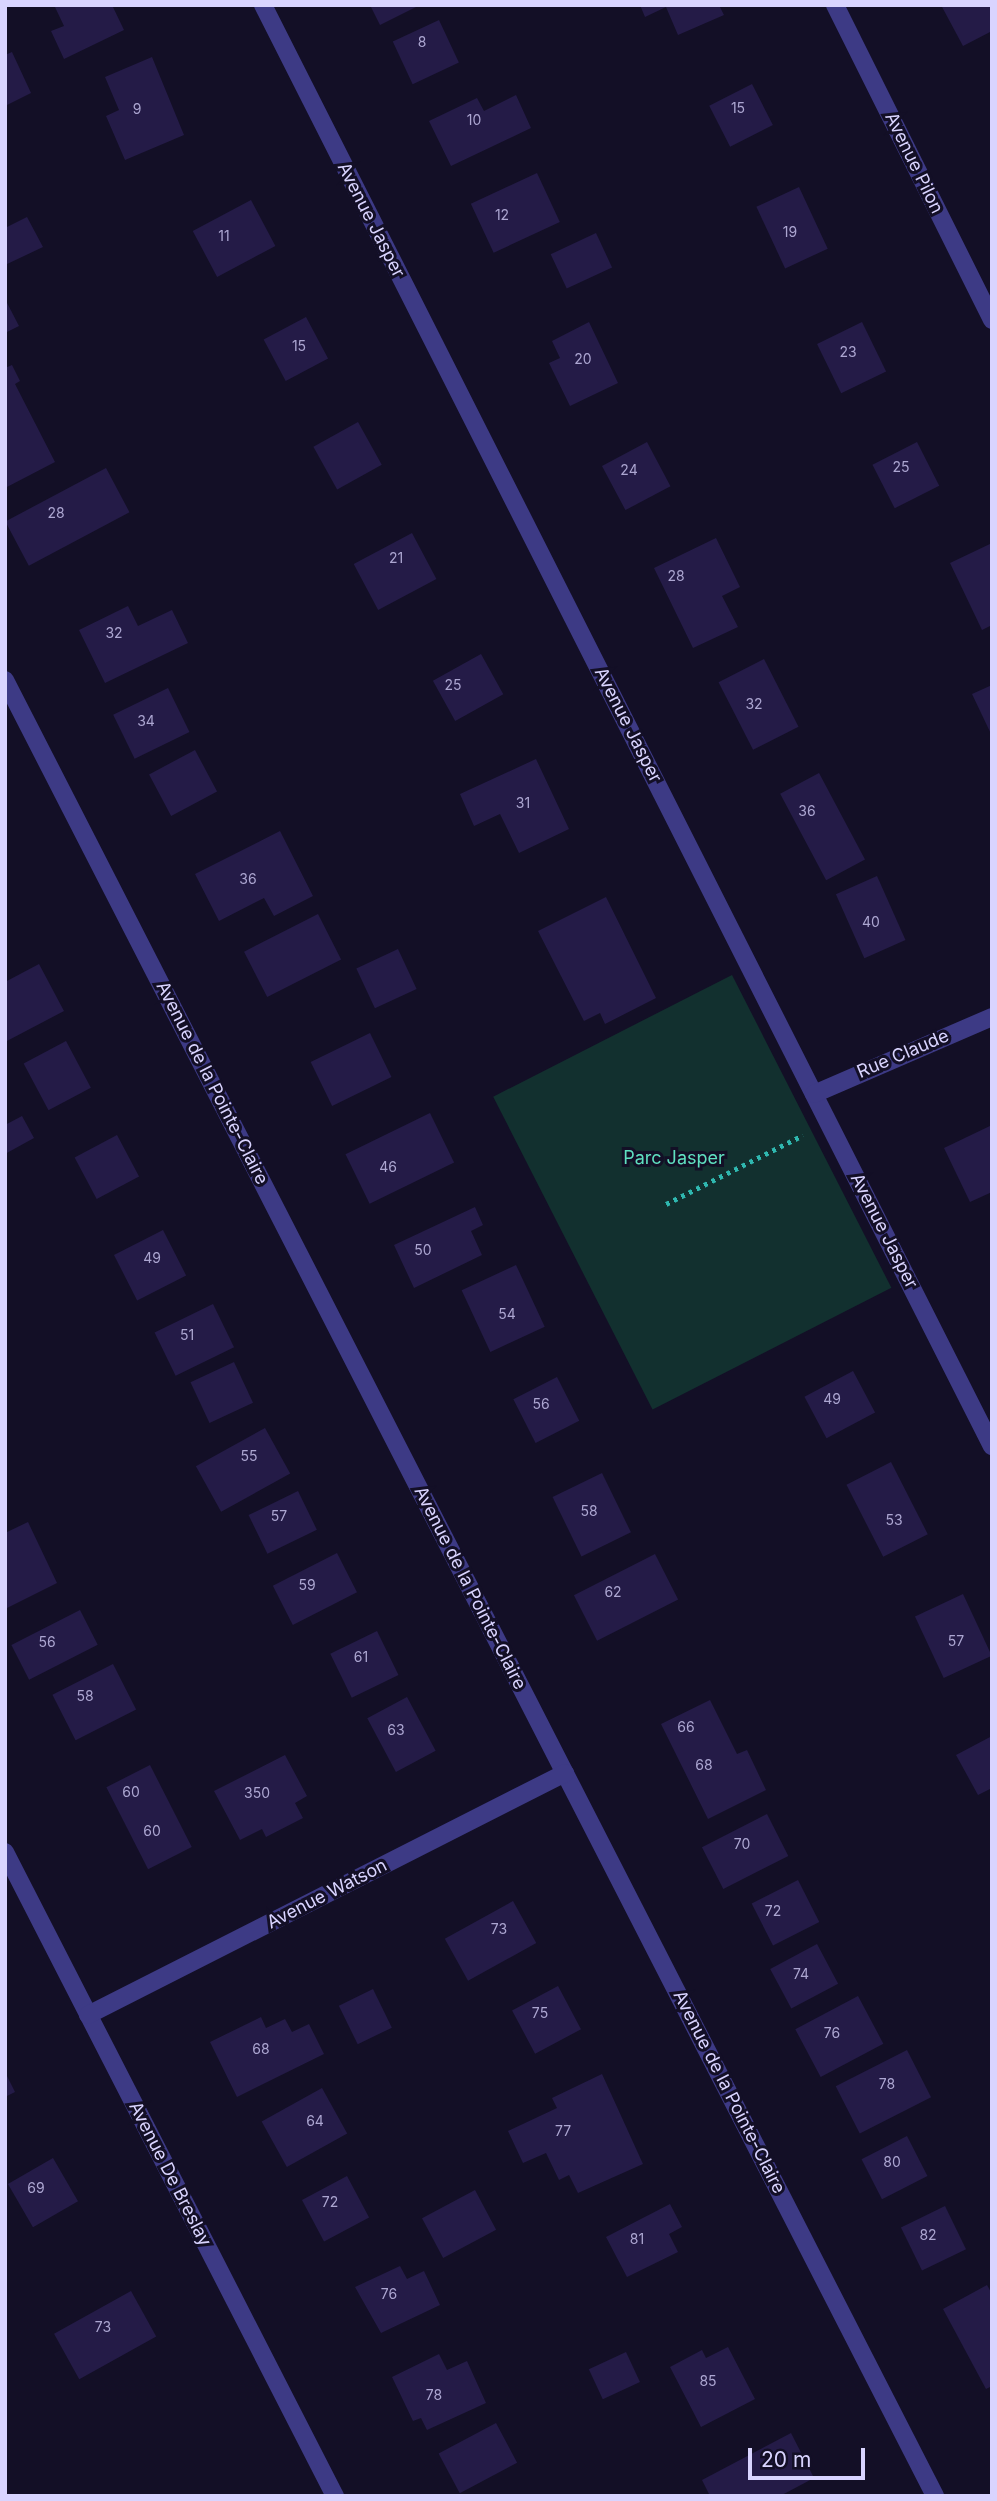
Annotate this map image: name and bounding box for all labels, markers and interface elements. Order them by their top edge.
house number: 8 [418,34,426,50]
house number: 15 [731,100,745,116]
house number: 9 [133,101,141,117]
street label: Avenue Pilon [880,109,948,217]
house number: 10 [467,112,481,128]
street label: Avenue Jasper [333,159,409,281]
house number: 12 [495,207,509,223]
house number: 19 [783,224,797,240]
house number: 11 [218,228,230,244]
house number: 15 [292,338,306,354]
house number: 23 [839,344,857,360]
house number: 20 [574,351,592,367]
house number: 25 [892,459,910,475]
house number: 24 [620,462,638,478]
house number: 28 [47,505,65,521]
house number: 21 [389,550,403,566]
house number: 28 [667,568,685,584]
house number: 32 [105,625,123,641]
street label: Avenue Jasper [590,664,666,786]
house number: 25 [444,677,462,693]
house number: 32 [745,696,763,712]
house number: 34 [137,713,155,729]
house number: 31 [516,795,530,811]
house number: 36 [798,803,816,819]
house number: 36 [239,871,257,887]
house number: 40 [862,914,880,930]
street label: Avenue de la Pointe-Claire [151,978,273,1188]
street label: Rue Claude [854,1025,952,1083]
park label: Parc Jasper [623,1147,725,1169]
house number: 46 [379,1159,397,1175]
street label: Avenue Jasper [846,1170,922,1292]
house number: 50 [414,1242,432,1258]
house number: 49 [143,1250,161,1266]
house number: 54 [498,1306,516,1322]
house number: 51 [180,1327,194,1343]
house number: 49 [823,1391,841,1407]
house number: 56 [532,1396,550,1412]
house number: 55 [240,1448,258,1464]
street label: Avenue de la Pointe-Claire [409,1483,531,1693]
house number: 58 [580,1503,598,1519]
house number: 57 [271,1508,287,1524]
house number: 53 [885,1512,903,1528]
house number: 59 [298,1577,316,1593]
house number: 62 [604,1584,622,1600]
house number: 57 [948,1633,964,1649]
house number: 56 [38,1634,56,1650]
house number: 61 [354,1649,368,1665]
house number: 58 [76,1688,94,1704]
house number: 66 [677,1719,695,1735]
house number: 63 [387,1722,405,1738]
house number: 68 [695,1757,713,1773]
house number: 60 [122,1784,140,1800]
house number: 350 [244,1785,270,1801]
house number: 60 [143,1823,161,1839]
house number: 70 [734,1836,750,1852]
street label: Avenue Watson [263,1854,391,1934]
house number: 72 [765,1903,781,1919]
house number: 73 [491,1921,507,1937]
house number: 74 [793,1966,809,1982]
street label: Avenue de la Pointe-Claire [668,1987,790,2197]
house number: 75 [532,2005,548,2021]
house number: 76 [824,2025,840,2041]
house number: 68 [252,2041,270,2057]
house number: 78 [879,2076,895,2092]
street label: Avenue De Breslay [124,2098,216,2250]
house number: 64 [306,2113,324,2129]
house number: 77 [555,2123,571,2139]
house number: 80 [883,2154,901,2170]
house number: 69 [27,2180,45,2196]
house number: 72 [322,2194,338,2210]
house number: 82 [919,2227,937,2243]
house number: 81 [630,2231,644,2247]
house number: 76 [381,2286,397,2302]
house number: 73 [95,2319,111,2335]
house number: 85 [699,2373,717,2389]
house number: 78 [426,2387,442,2403]
scale bar [752,2434,869,2478]
text: 20 m [761,2447,811,2472]

